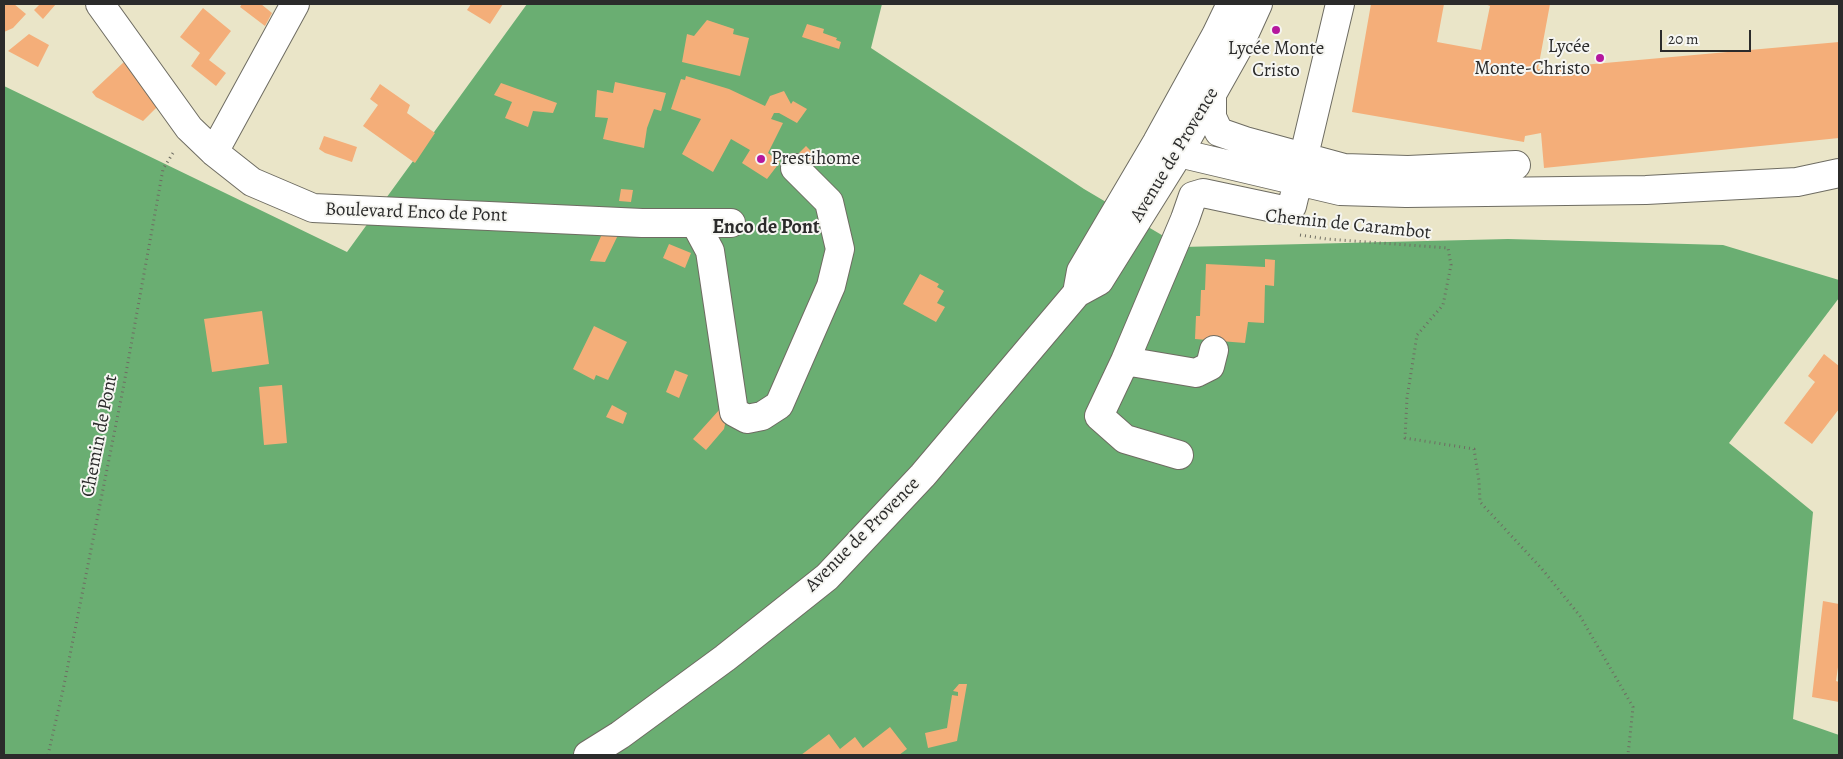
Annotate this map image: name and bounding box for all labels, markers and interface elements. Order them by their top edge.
scale bar [1663,20,1754,52]
marker: Lycée Monte Cristo [1270,24,1282,36]
text: 20 m [1668,29,1699,49]
place label: Lycée Monte-Christo [1474,36,1590,80]
place label: Lycée Monte Cristo [1228,38,1324,82]
marker: Lycée Monte-Christo [1594,52,1606,64]
street label: Avenue de Provence [1126,84,1224,226]
place label: Prestihome [771,148,860,170]
marker: Prestihome [755,153,767,165]
street label: Boulevard Enco de Pont [324,198,508,228]
street label: Chemin de Carambot [1264,205,1432,245]
district label: Enco de Pont [712,216,820,240]
street label: Chemin de Pont [77,373,123,499]
street label: Avenue de Provence [801,473,925,597]

